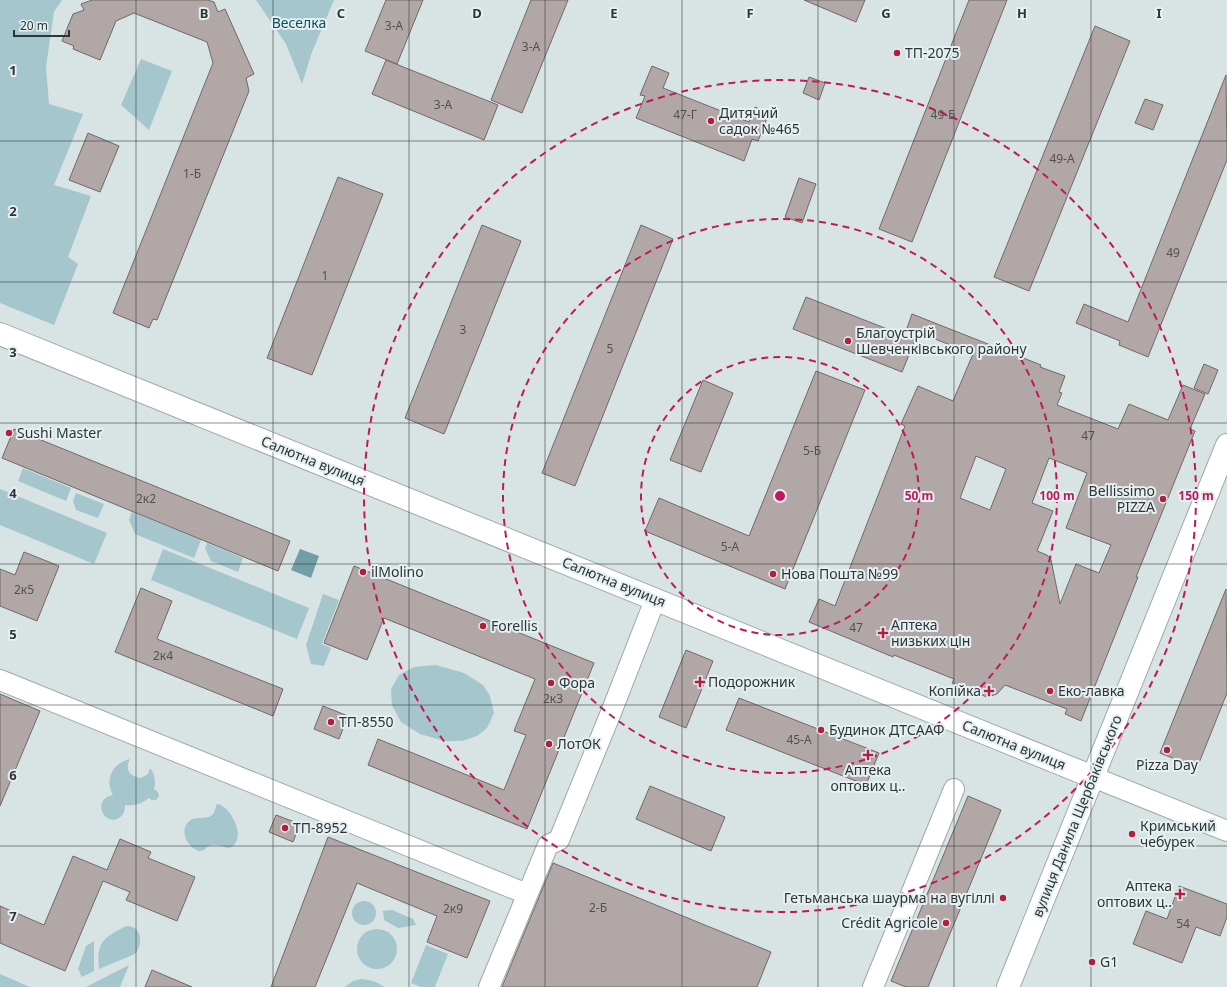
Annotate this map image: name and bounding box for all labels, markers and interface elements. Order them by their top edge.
text: B [200,4,208,22]
text: C [337,4,345,22]
text: D [472,4,482,22]
text: E [610,4,618,22]
text: F [746,4,754,22]
text: G [881,4,891,22]
text: H [1017,4,1027,22]
text: I [1156,4,1162,22]
scale bar [14,12,69,38]
park label: Веселка [272,13,326,32]
text: 20 m [20,17,48,34]
house number: 3-А [385,17,404,34]
house number: 3-А [522,38,541,55]
place label: ТП-2075 [905,43,960,62]
marker: ТП-2075 [892,48,902,58]
text: 1 [9,61,17,79]
house number: 3-А [434,96,453,113]
place label: Дитячий садок №465 [719,103,800,138]
house number: 47-Г [673,106,697,123]
house number: 49-Б [931,106,955,123]
marker: Дитячий садок №465 [706,116,716,126]
house number: 49-А [1049,150,1075,167]
house number: 1-Б [183,165,201,182]
text: 2 [9,202,17,220]
house number: 49 [1166,244,1180,261]
house number: 1 [322,267,328,284]
house number: 3 [460,321,467,338]
place label: Благоустрій Шевченківського району [856,323,1027,358]
marker: Благоустрій Шевченківського району [843,336,853,346]
house number: 5 [607,340,614,357]
text: 3 [9,343,17,361]
place label: Sushi Master [17,423,102,442]
house number: 47 [1081,427,1095,444]
marker: Sushi Master [4,428,14,438]
street label: Салютна вулиця [259,431,368,490]
house number: 5-Б [803,442,821,459]
place label: Bellissimo PIZZA [1089,481,1155,516]
text: 4 [9,484,17,502]
text: 50 m [905,487,933,504]
text: 100 m [1039,487,1075,504]
text: 150 m [1178,487,1214,504]
centre of rings [773,489,787,503]
house number: 2к2 [136,490,156,507]
marker: Bellissimo PIZZA [1158,494,1168,504]
house number: 5-А [721,538,740,555]
street label: Салютна вулиця [560,552,669,611]
place label: ilMolino [371,562,424,581]
place label: Нова Пошта №99 [781,564,898,583]
marker: ilMolino [358,567,368,577]
marker: Нова Пошта №99 [768,569,778,579]
house number: 2к5 [14,581,34,598]
place label: Аптека низьких цін [891,615,970,650]
place label: Forellis [491,616,538,635]
house number: 47 [849,619,863,636]
marker: Forellis [478,621,488,631]
text: 5 [9,625,17,643]
marker: Аптека низьких цін [878,628,888,638]
house number: 2к4 [153,647,173,664]
place label: Подорожник [708,672,796,691]
place label: Фора [559,673,595,692]
marker: Подорожник [695,677,705,687]
marker: Фора [546,678,556,688]
place label: Копійка [928,681,981,700]
place label: Еко-лавка [1058,681,1125,700]
marker: Копійка [984,686,994,696]
marker: Еко-лавка [1045,686,1055,696]
house number: 2к3 [543,690,563,707]
place label: ТП-8550 [339,712,394,731]
street label: вулиця Данила Щербаківського [1027,712,1126,920]
street label: Салютна вулиця [960,715,1069,774]
marker: ТП-8550 [326,717,336,727]
place label: Будинок ДТСААФ [829,720,945,739]
marker: Будинок ДТСААФ [816,725,826,735]
house number: 45-А [786,731,812,748]
place label: ЛотОК [557,734,601,753]
marker: ЛотОК [544,739,554,749]
marker: Pizza Day [1162,745,1172,755]
marker: Аптека оптових ц.. [863,750,873,760]
place label: Pizza Day [1136,755,1199,774]
place label: Аптека оптових ц.. [830,760,906,795]
text: 6 [9,766,17,784]
place label: Кримський чебурек [1140,816,1216,851]
place label: ТП-8952 [293,818,348,837]
marker: ТП-8952 [280,823,290,833]
marker: Кримський чебурек [1127,829,1137,839]
place label: Аптека оптових ц‥ [1097,876,1172,911]
place label: Гетьманська шаурма на вугіллі [784,888,995,907]
marker: Аптека оптових ц‥ [1175,889,1185,899]
marker: Гетьманська шаурма на вугіллі [998,893,1008,903]
house number: 2-Б [589,899,607,916]
house number: 2к9 [443,900,463,917]
text: 7 [9,907,17,925]
place label: Crédit Agricole [841,913,938,932]
house number: 54 [1176,915,1190,932]
marker: Crédit Agricole [941,918,951,928]
place label: G1 [1100,952,1118,971]
marker: G1 [1087,957,1097,967]

